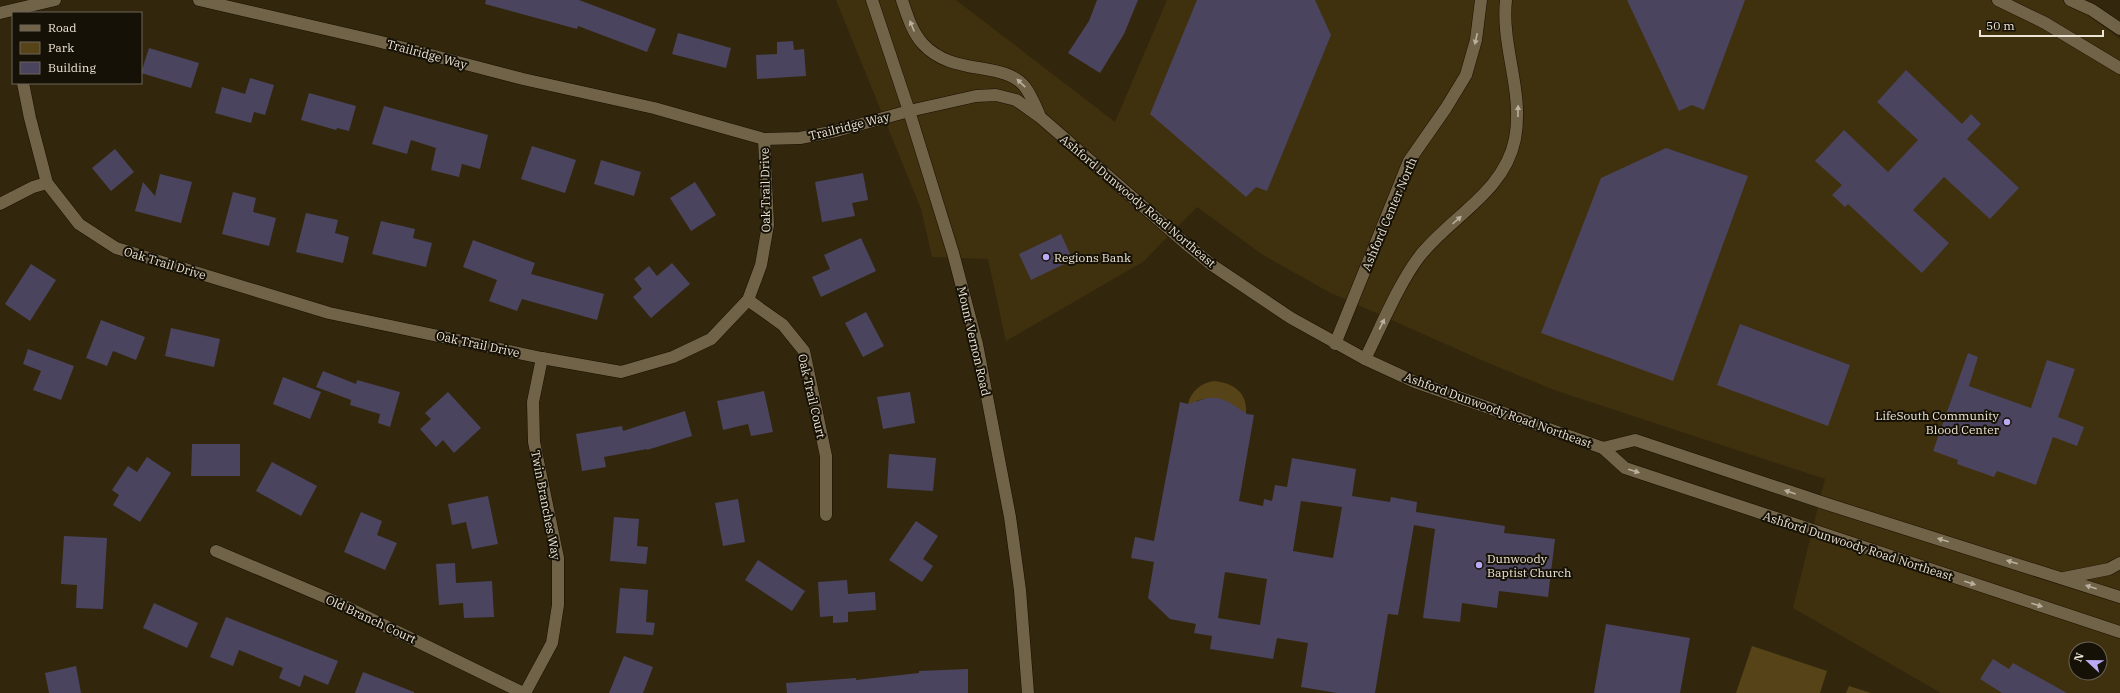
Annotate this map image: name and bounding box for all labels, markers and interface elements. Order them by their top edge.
legend [12,12,142,84]
scale bar [1980,12,2103,38]
text: 50 m [1986,18,2015,33]
one-way arrow [908,19,914,31]
text: Road [48,20,77,35]
one-way arrow [1473,32,1479,45]
street label: Trailridge Way [385,36,469,72]
text: Park [48,40,74,55]
text: Building [48,60,96,75]
one-way arrow [1016,79,1026,88]
one-way arrow [1514,105,1521,117]
street label: Trailridge Way [807,109,892,143]
street label: Ashford Dunwoody Road Northeast [1057,131,1219,271]
street label: Oak Trail Drive [757,147,773,233]
street label: Ashford Center North [1358,155,1420,273]
one-way arrow [1452,215,1462,225]
street label: Oak Trail Drive [122,243,208,283]
place label: Regions Bank [1054,250,1131,265]
marker: Regions Bank [1041,252,1051,262]
street label: Mount Vernon Road [954,285,994,397]
one-way arrow [1379,319,1385,330]
street label: Oak Trail Drive [435,328,521,360]
street label: Oak Trail Court [795,352,829,440]
street label: Ashford Dunwoody Road Northeast [1402,369,1594,451]
place label: LifeSouth Community Blood Center [1875,408,2000,437]
marker: LifeSouth Community Blood Center [2002,417,2012,427]
street label: Twin Branches Way [528,449,564,562]
one-way arrow [1628,468,1640,474]
one-way arrow [1783,489,1795,495]
street label: Ashford Dunwoody Road Northeast [1761,508,1955,584]
one-way arrow [1936,537,1948,543]
place label: Dunwoody Baptist Church [1487,551,1572,580]
one-way arrow [2006,559,2018,565]
marker: Dunwoody Baptist Church [1474,560,1484,570]
one-way arrow [1964,580,1976,586]
one-way arrow [2085,584,2097,590]
street label: Old Branch Court [323,592,419,646]
one-way arrow [2031,602,2043,608]
north arrow [2068,641,2108,681]
text: N [2071,650,2087,664]

